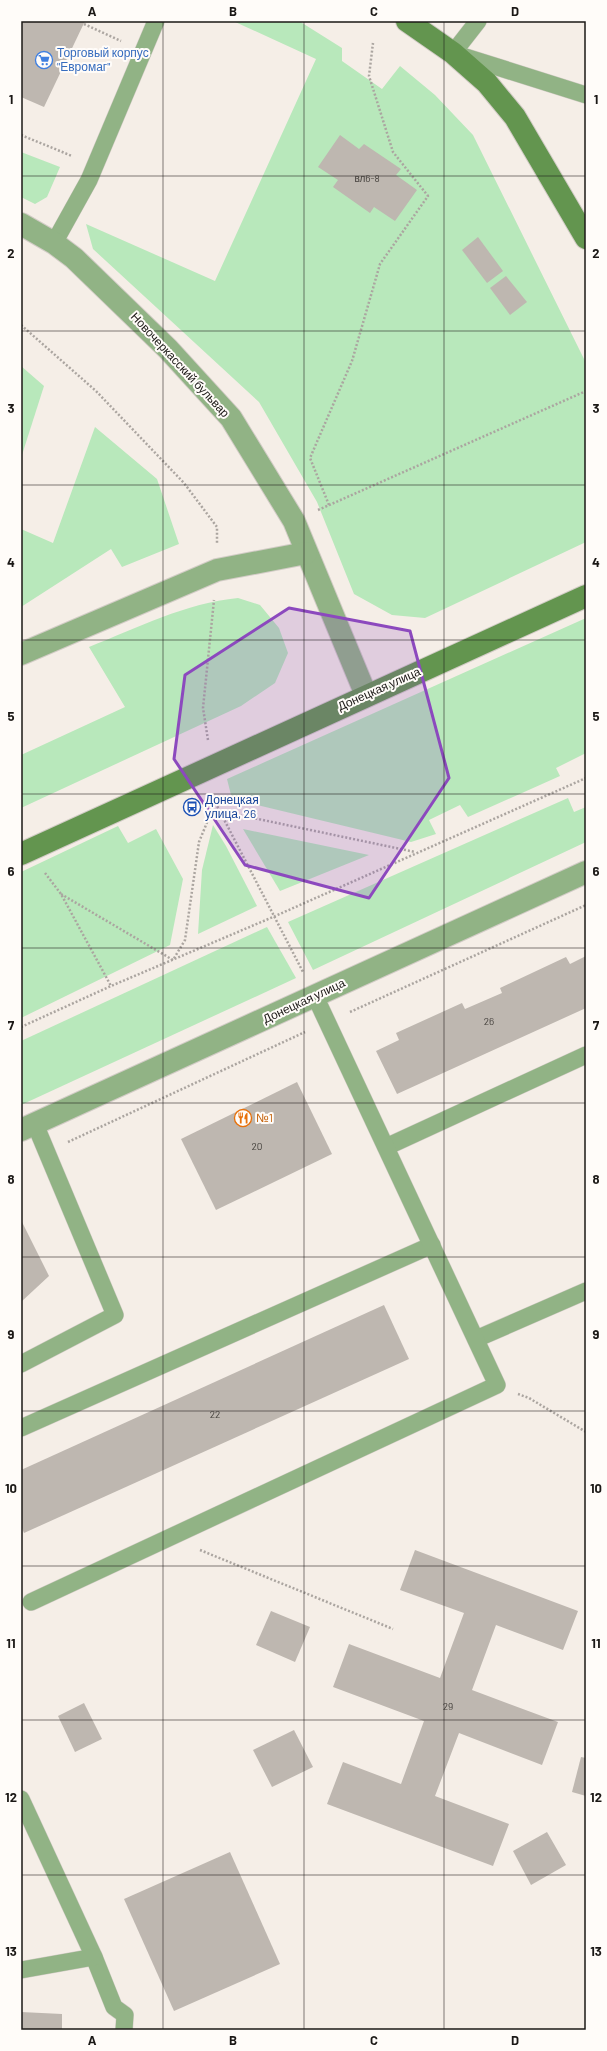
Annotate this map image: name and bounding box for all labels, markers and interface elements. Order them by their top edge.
text: A [88,3,97,19]
text: B [229,3,237,19]
text: C [370,3,378,19]
text: D [511,3,519,19]
place label: Торговый корпус "Евромаг" [57,45,149,74]
supermarket icon: Торговый корпус "Евромаг" [34,50,54,70]
text: 1 [9,91,13,107]
text: 1 [594,91,598,107]
house number: вл6-8 [354,172,380,184]
text: 2 [7,245,15,261]
text: 2 [592,245,600,261]
street label: Новочеркасский бульвар [128,309,233,420]
text: 3 [7,400,15,416]
text: 3 [592,400,600,416]
text: 4 [7,554,15,570]
text: 4 [592,554,600,570]
street label: Донецкая улица [335,663,423,714]
text: 5 [7,708,15,724]
text: 5 [592,708,600,724]
place label: Донецкая улица, 26 [205,792,259,821]
bus stop icon: Донецкая улица, 26 [182,797,202,817]
text: 6 [8,863,15,879]
text: 6 [593,863,600,879]
street label: Донецкая улица [260,975,348,1026]
house number: 26 [484,1015,494,1027]
text: 7 [8,1017,15,1033]
text: 7 [593,1017,600,1033]
restaurant icon: №1 [233,1108,253,1128]
place label: №1 [256,1110,273,1124]
house number: 20 [251,1140,263,1152]
text: 8 [7,1171,15,1187]
text: 8 [592,1171,600,1187]
text: 9 [8,1326,15,1342]
text: 9 [593,1326,600,1342]
house number: 22 [210,1408,220,1420]
text: 10 [5,1480,17,1496]
text: 10 [590,1480,602,1496]
text: 11 [6,1635,16,1651]
text: 11 [591,1635,601,1651]
house number: 29 [443,1700,453,1712]
text: 12 [5,1789,17,1805]
text: 12 [590,1789,602,1805]
text: 13 [5,1943,17,1959]
text: 13 [590,1943,602,1959]
text: A [88,2032,97,2048]
text: B [229,2032,237,2048]
text: C [370,2032,378,2048]
text: D [511,2032,519,2048]

